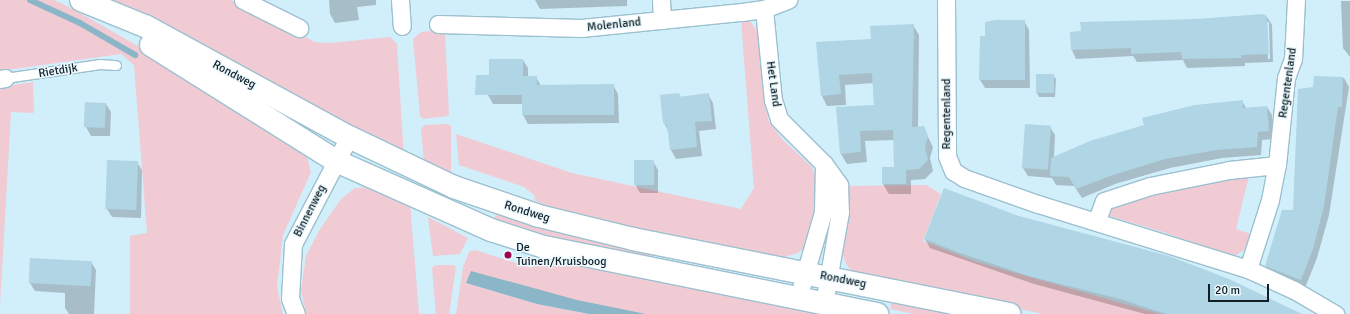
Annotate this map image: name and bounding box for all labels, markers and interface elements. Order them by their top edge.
street label: Molenland [586,15,642,35]
street label: Regentenland [1276,47,1300,119]
street label: Rondweg [210,58,258,92]
street label: Het Land [763,60,783,108]
street label: Rietdijk [37,61,79,81]
street label: Regentenland [940,78,954,150]
street label: Binnenweg [291,182,329,240]
street label: Rondweg [502,198,552,226]
place label: De Tuinen/Kruisboog [516,241,607,269]
marker: De Tuinen/Kruisboog [503,250,513,260]
street label: Rondweg [819,268,867,292]
scale bar [1210,276,1271,302]
text: 20 m [1215,283,1240,298]

